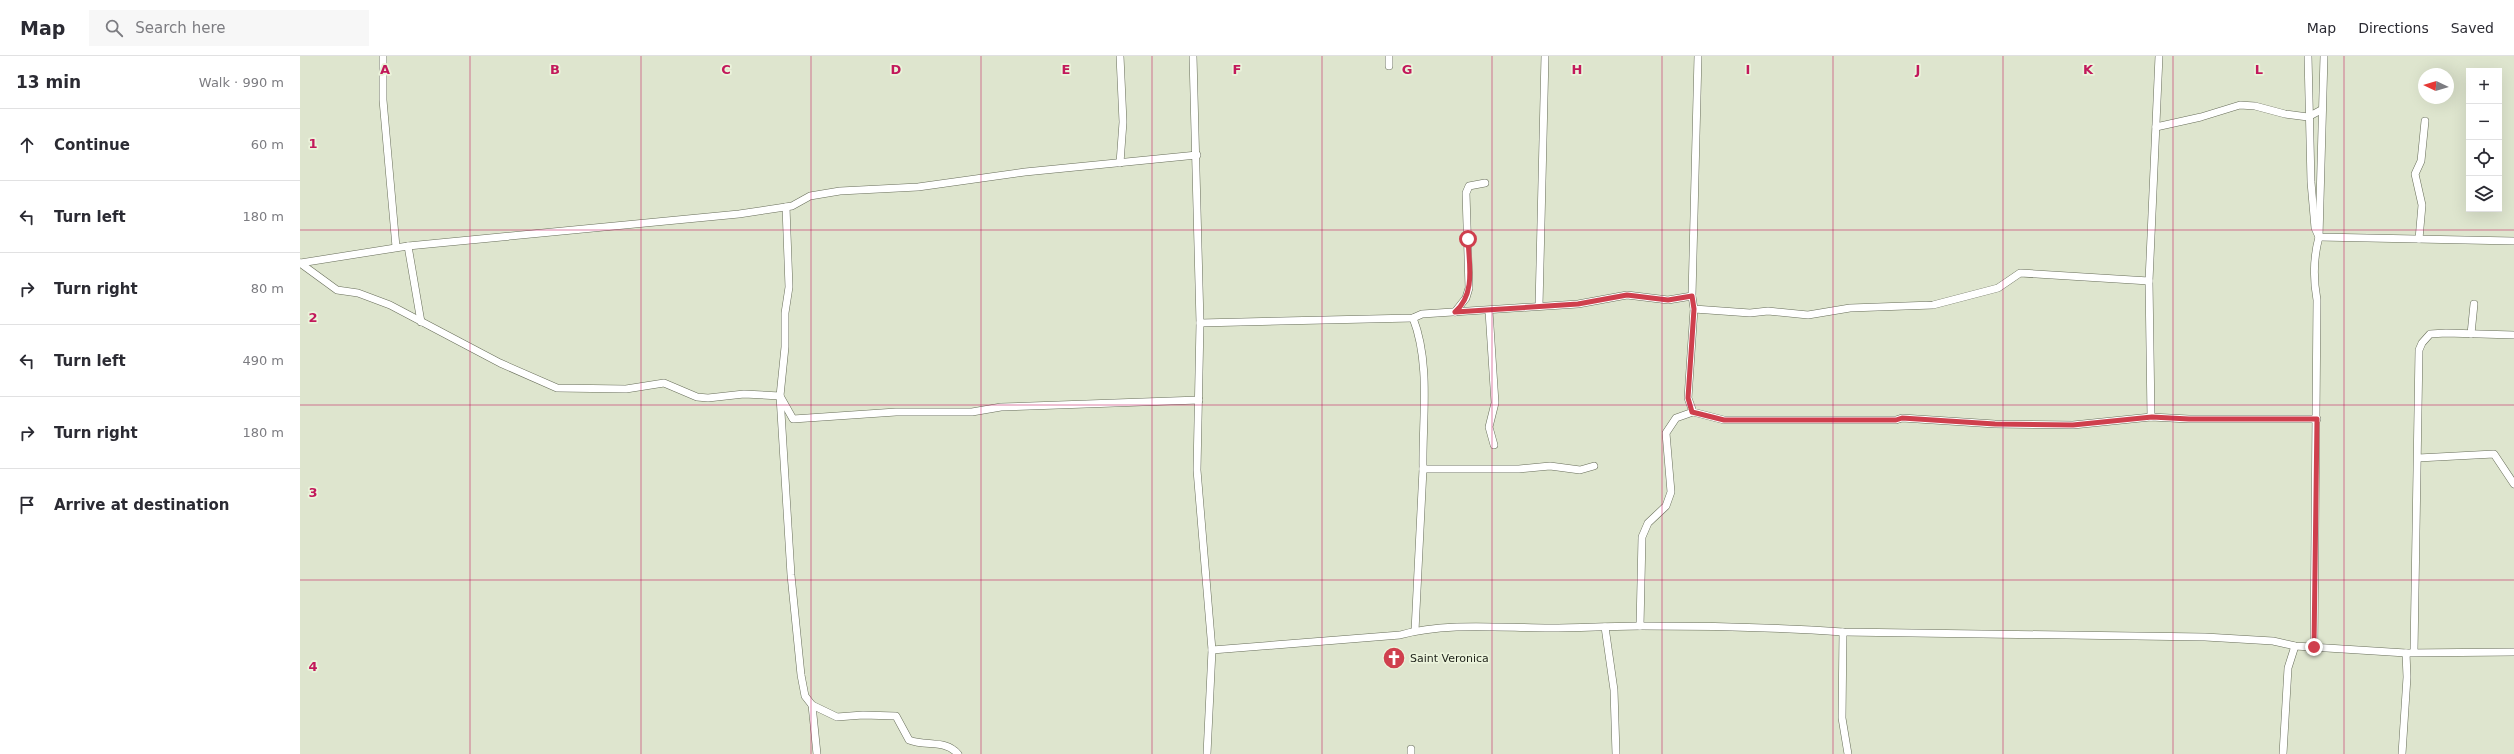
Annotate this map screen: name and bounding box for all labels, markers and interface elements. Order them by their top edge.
search box [89,10,369,46]
text: Map [20,17,65,39]
icon: search [103,17,125,39]
text: Search here [135,19,225,37]
text: Map [2307,20,2336,36]
text: Directions [2358,20,2429,36]
text: Saved [2451,20,2494,36]
text: A [380,62,390,77]
text: B [550,62,560,77]
text: C [721,62,731,77]
text: D [891,62,902,77]
text: E [1062,62,1070,77]
text: F [1233,62,1241,77]
text: G [1402,62,1412,77]
text: H [1572,62,1582,77]
text: I [1746,62,1750,77]
text: J [1915,62,1920,77]
text: K [2083,62,2094,77]
text: L [2255,62,2263,77]
north arrow [2418,68,2454,104]
map controls [2466,68,2502,212]
button: + [2466,68,2502,104]
text: 13 min [16,72,81,92]
text: Walk · 990 m [199,75,284,90]
button: − [2466,104,2502,140]
icon: ahead [16,134,38,156]
text: Continue [54,136,130,154]
text: 1 [308,136,318,151]
text: 60 m [251,137,284,152]
button: locate [2466,140,2502,176]
button: layers [2466,176,2502,212]
icon: left [16,206,38,228]
text: Turn left [54,208,126,226]
text: 180 m [242,209,284,224]
route start [1459,230,1477,248]
icon: right [16,278,38,300]
text: Turn right [54,280,138,298]
text: 80 m [251,281,284,296]
text: 2 [308,310,318,325]
icon: left [16,350,38,372]
text: Turn left [54,352,126,370]
text: 490 m [242,353,284,368]
icon: right [16,422,38,444]
text: Turn right [54,424,138,442]
text: 180 m [242,425,284,440]
text: 3 [308,485,318,500]
icon: arrive [16,494,38,516]
text: Arrive at destination [54,496,229,514]
route end [2305,638,2323,656]
church icon: Saint Veronica [1381,645,1407,671]
place label: Saint Veronica [1410,652,1489,665]
text: 4 [308,659,318,674]

